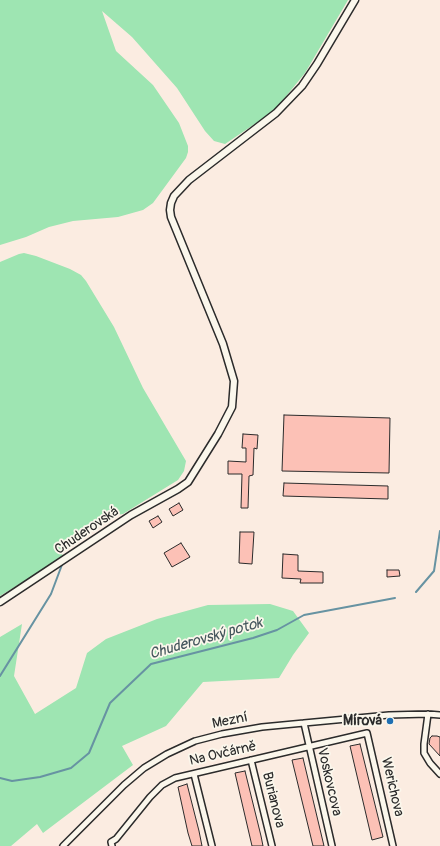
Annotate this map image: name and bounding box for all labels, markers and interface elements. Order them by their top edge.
street label: Chuderovská [52,504,122,558]
water label: Chuderovský potok [147,614,265,664]
street label: Mezní [211,709,249,733]
place label: Mírová [343,713,382,729]
marker: Mírová [385,716,395,726]
street label: Na Ovčárně [188,738,258,770]
street label: Voskovcova [313,746,345,818]
street label: Werichova [377,756,407,818]
street label: Burianova [258,770,288,830]

